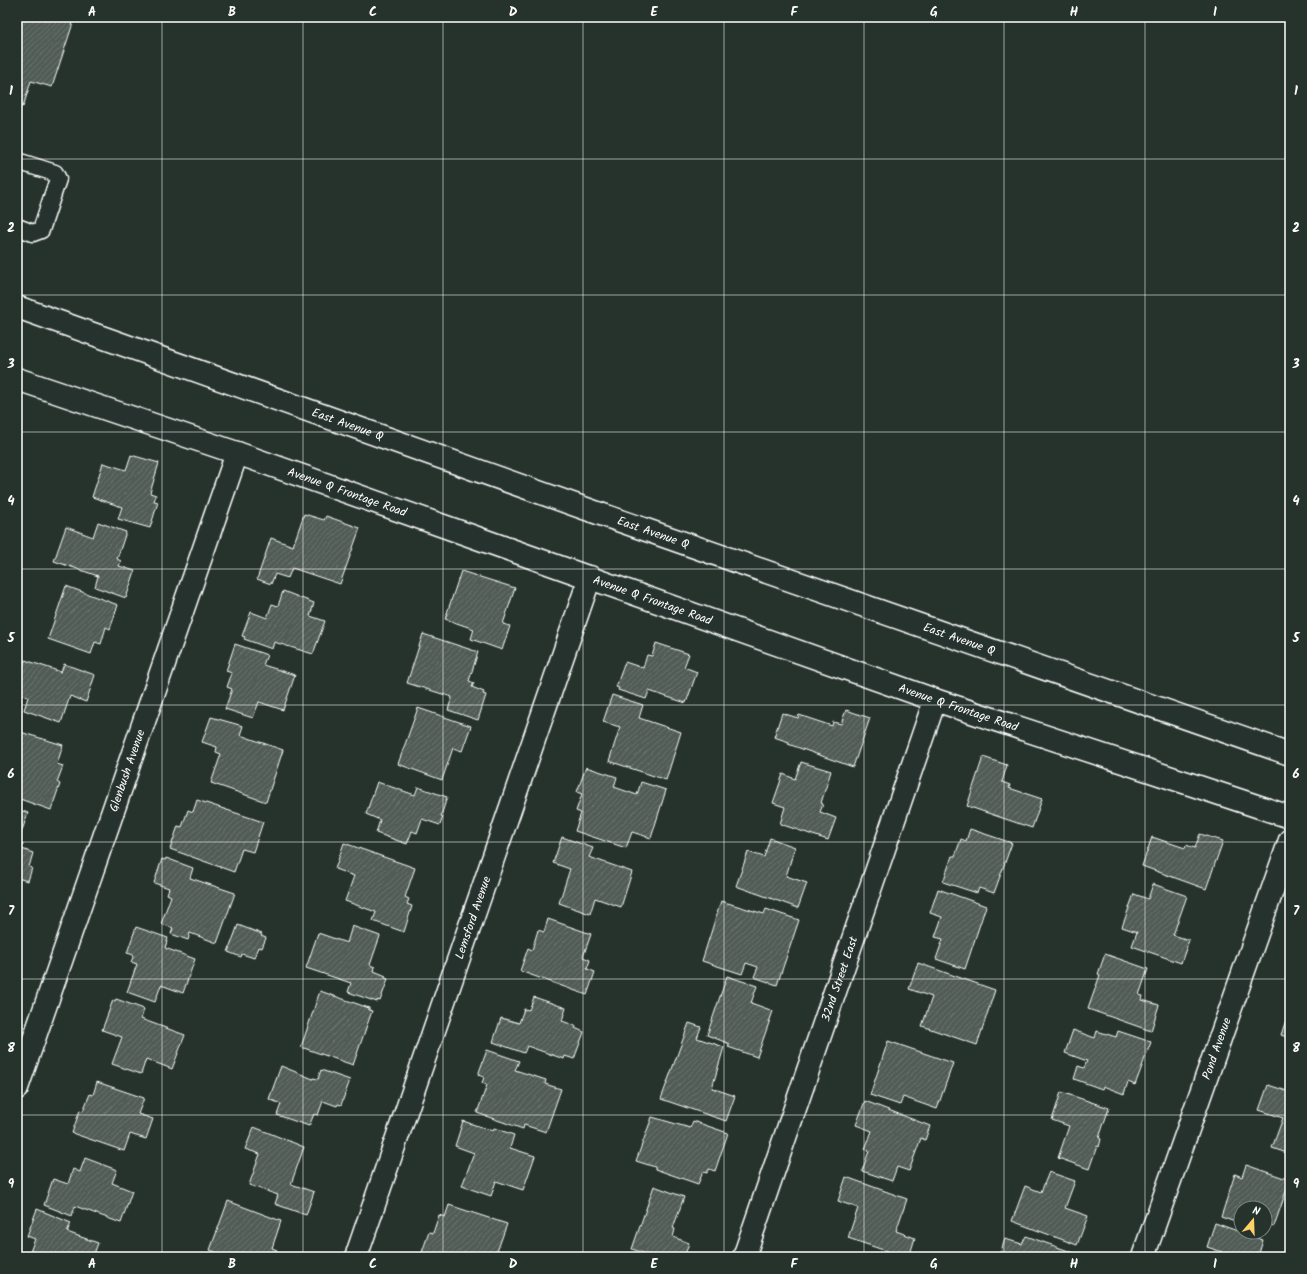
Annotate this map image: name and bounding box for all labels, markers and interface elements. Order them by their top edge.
text: A [88,2,96,23]
text: B [228,2,236,23]
text: C [369,2,377,23]
text: D [509,2,518,23]
text: E [650,2,658,23]
text: F [790,2,798,23]
text: G [930,2,938,23]
text: H [1070,2,1079,23]
text: I [1213,2,1217,23]
text: 1 [9,81,13,102]
text: 1 [1294,81,1298,102]
text: 2 [7,218,15,239]
text: 2 [1292,218,1300,239]
text: 3 [6,354,15,375]
text: 3 [1291,354,1300,375]
street label: East Avenue Q [309,403,387,446]
street label: Avenue Q Frontage Road [285,462,410,522]
text: 4 [7,491,15,512]
text: 4 [1292,491,1300,512]
street label: East Avenue Q [615,511,692,554]
street label: Avenue Q Frontage Road [590,570,716,630]
street label: East Avenue Q [921,618,998,660]
text: 5 [7,628,16,649]
text: 5 [1292,628,1301,649]
street label: Avenue Q Frontage Road [896,678,1022,737]
street label: Glenbush Avenue [104,726,150,814]
text: 6 [7,764,15,785]
text: 6 [1292,764,1300,785]
street label: Lemsford Avenue [450,873,496,962]
text: 7 [8,901,15,922]
text: 7 [1293,901,1300,922]
street label: 32nd Street East [816,933,863,1024]
street label: Pond Avenue [1197,1014,1236,1082]
text: 8 [7,1038,15,1059]
text: 8 [1292,1038,1300,1059]
text: 9 [8,1174,15,1195]
text: 9 [1293,1174,1300,1195]
north arrow [1233,1200,1273,1240]
text: N [1250,1202,1262,1221]
text: A [88,1254,96,1274]
text: B [228,1254,236,1274]
text: C [369,1254,377,1274]
text: D [509,1254,518,1274]
text: E [650,1254,658,1274]
text: F [790,1254,798,1274]
text: G [930,1254,938,1274]
text: H [1070,1254,1079,1274]
text: I [1213,1254,1217,1274]

